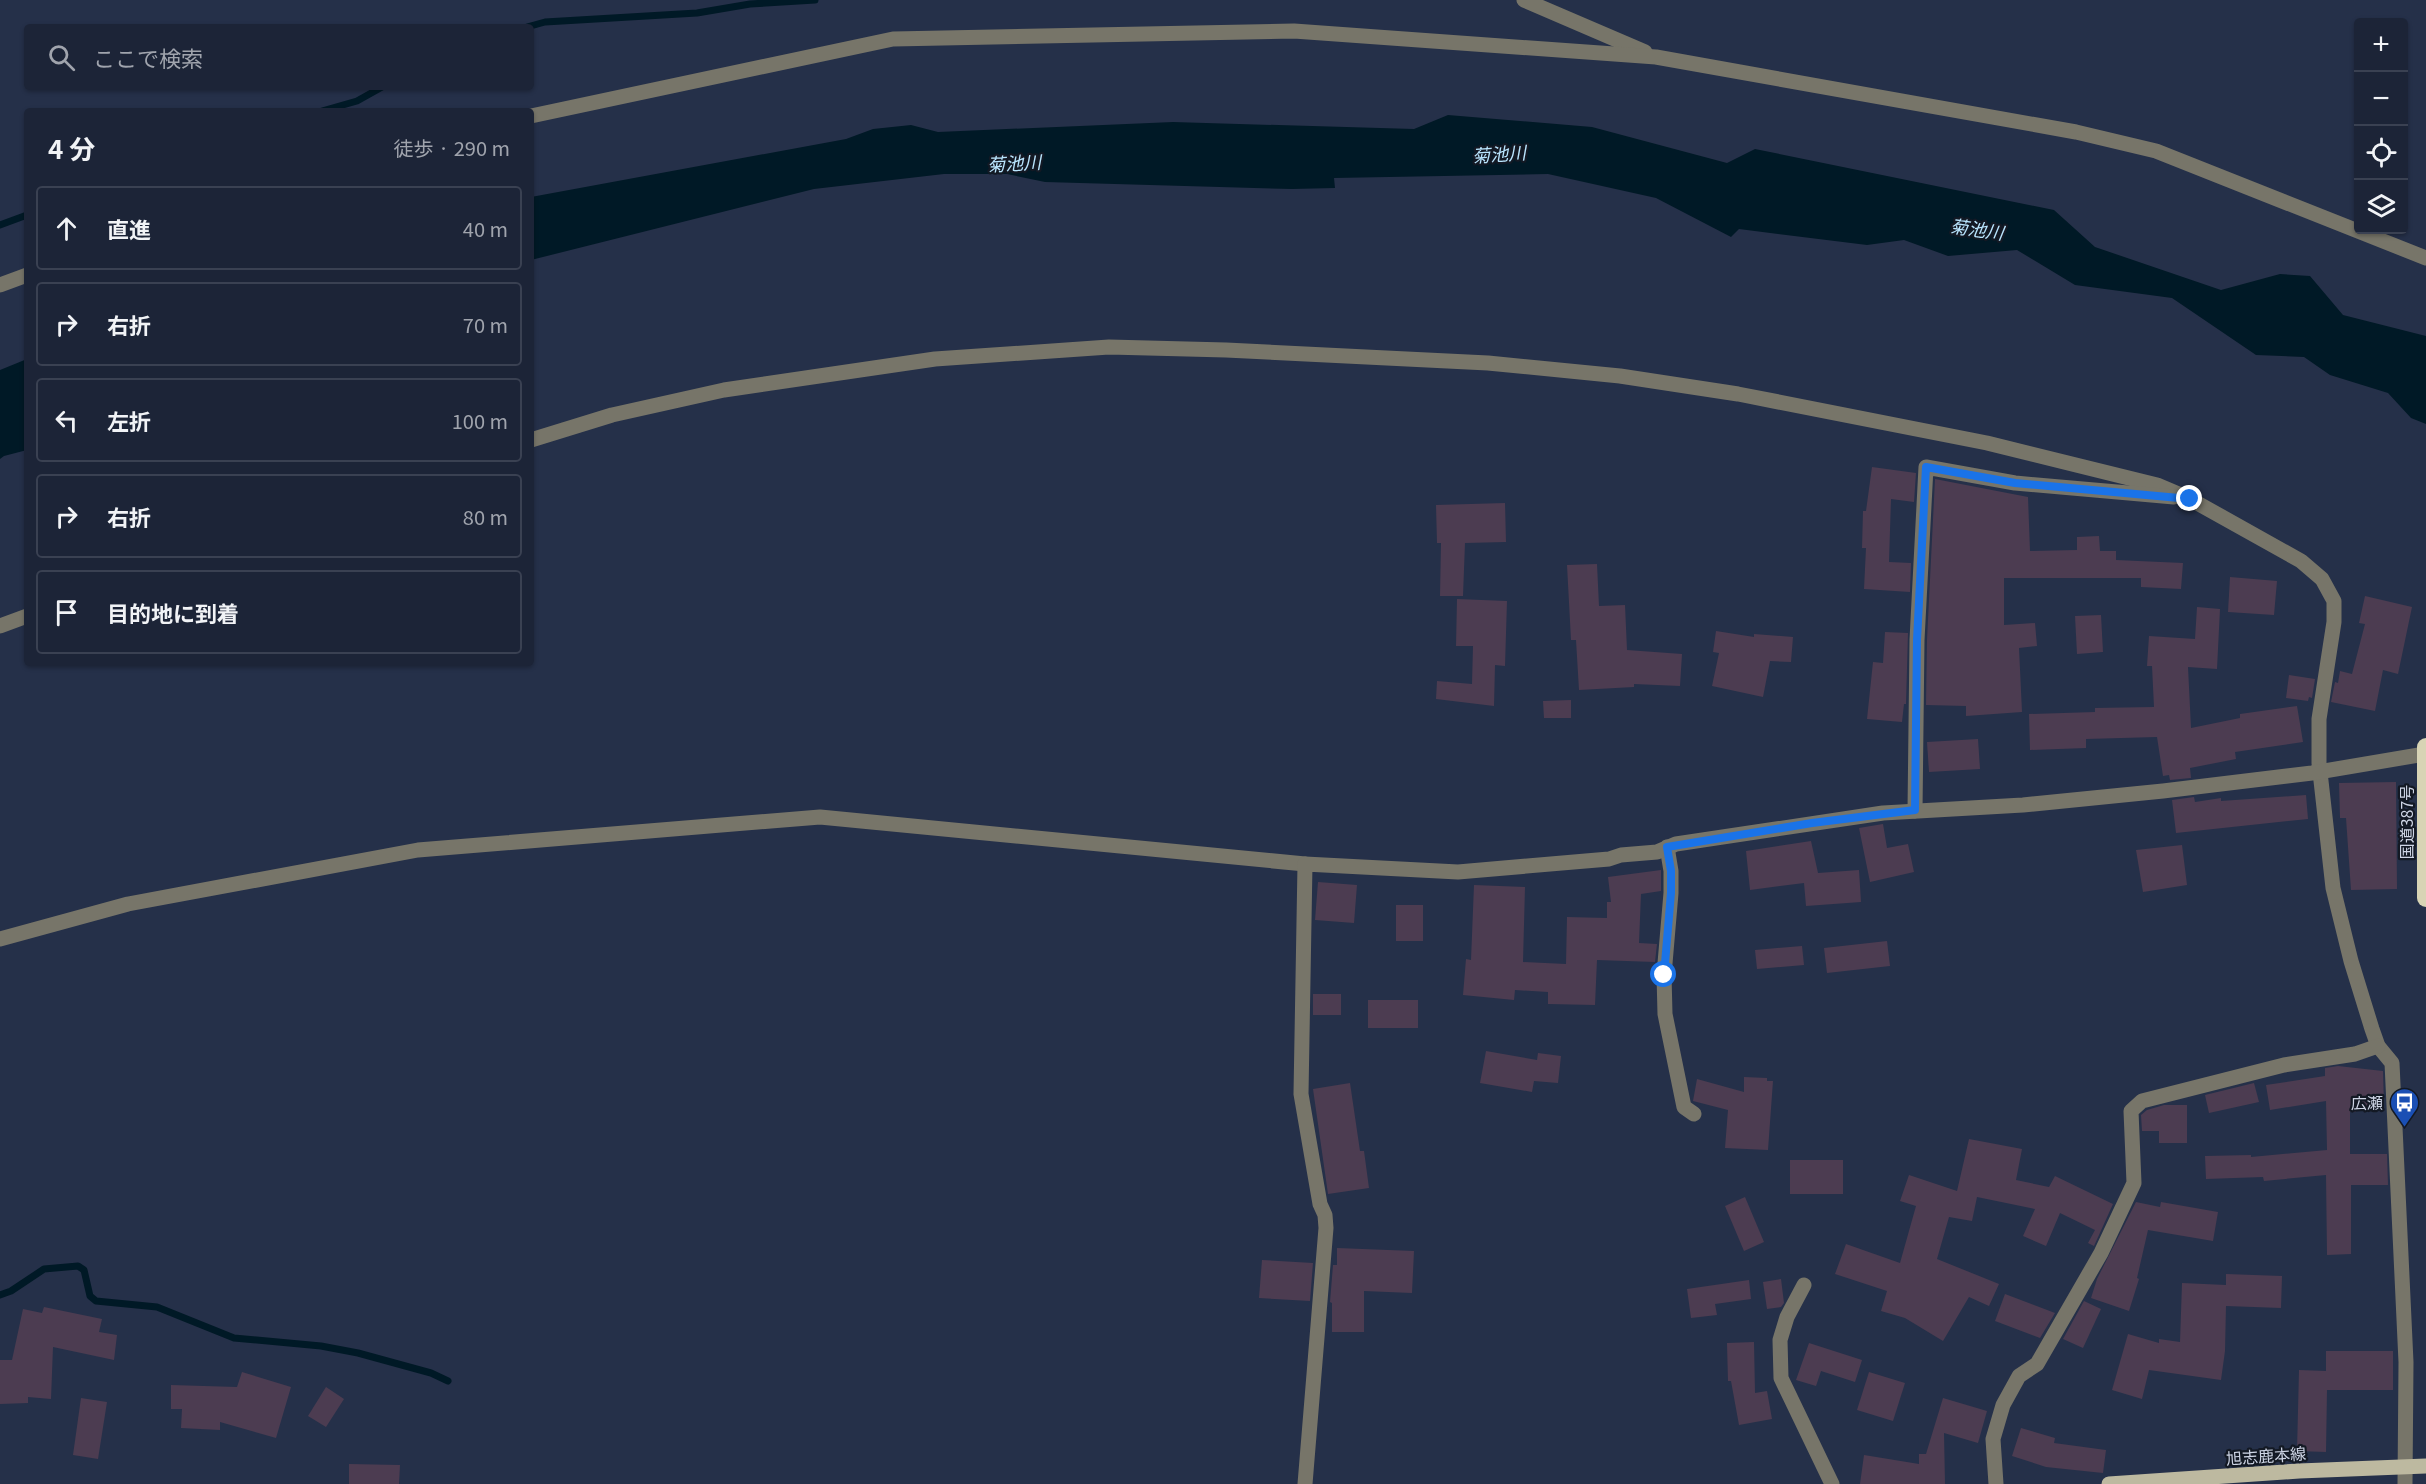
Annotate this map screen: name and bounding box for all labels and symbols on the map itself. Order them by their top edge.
water label: 菊池川 [1471,138,1529,168]
water label: 菊池川 [986,148,1044,176]
water label: 菊池川 [1948,211,2008,245]
route end [2176,485,2202,511]
street label: 国道387号 [2394,785,2418,859]
route start [1650,961,1676,987]
bus stop icon: 広瀬 [2388,1086,2420,1128]
place label: 広瀬 [2351,1090,2383,1114]
street label: 旭志鹿本線 [2225,1440,2307,1470]

